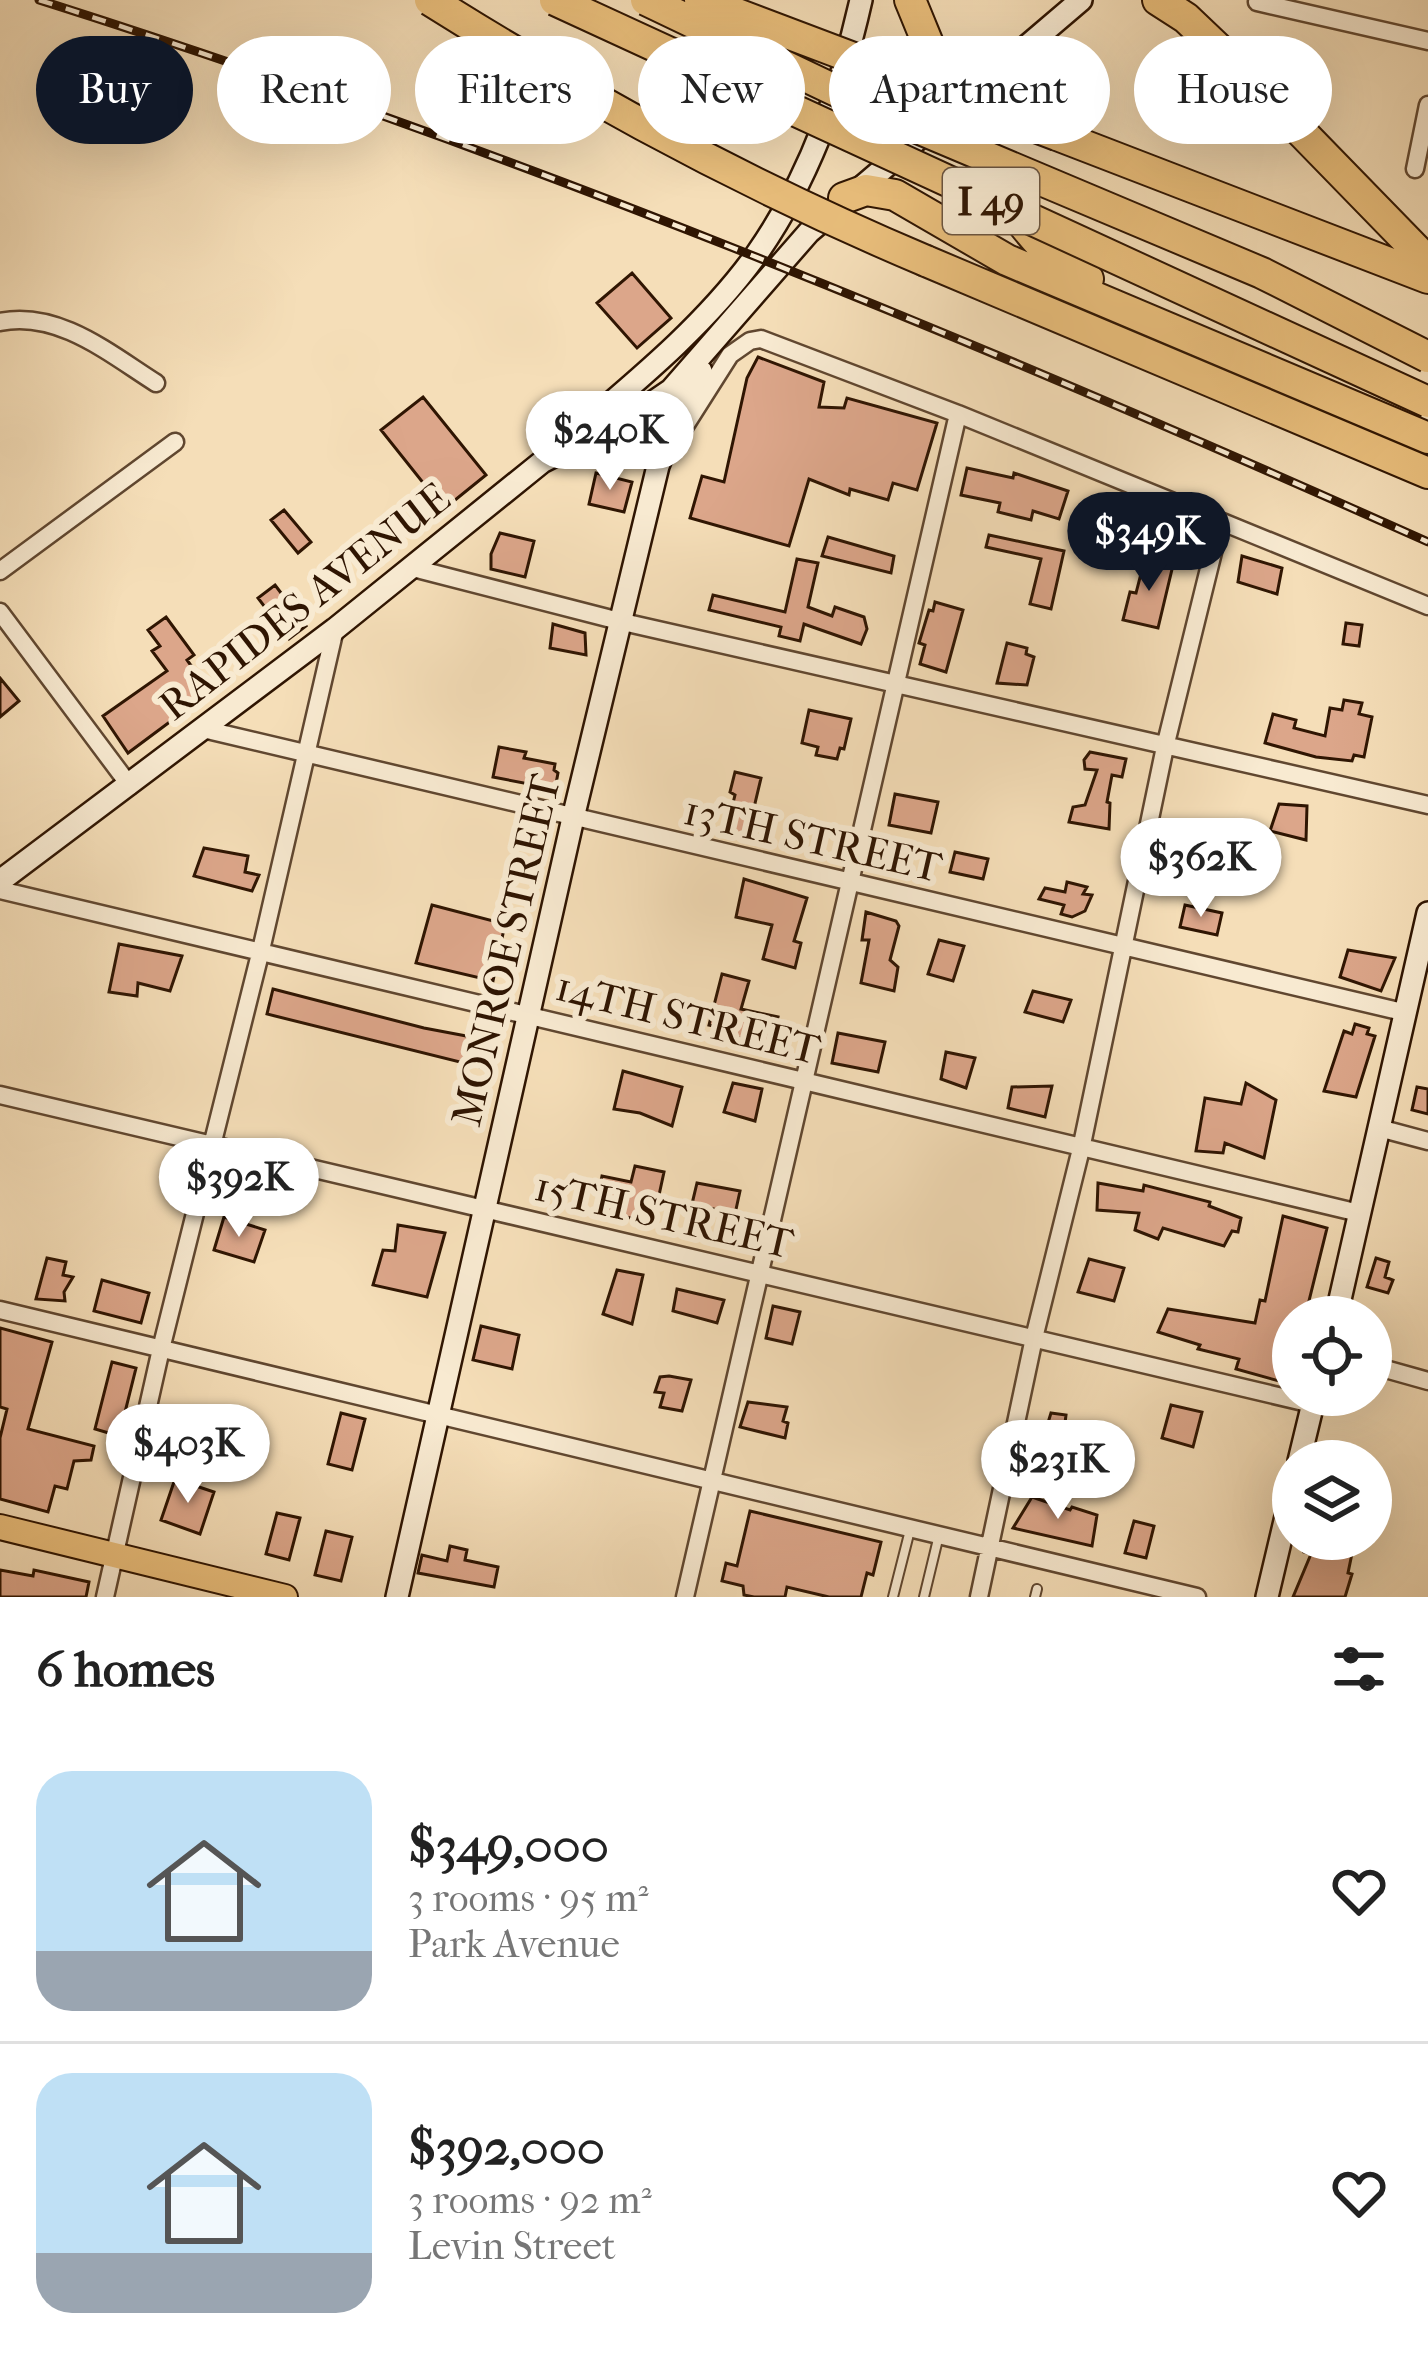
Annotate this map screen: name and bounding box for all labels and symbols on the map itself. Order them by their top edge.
road number: I 49 [943,168,1039,234]
pin: $240K [526,391,694,493]
street label: RAPIDES AVENUE [150,474,460,731]
pin: $349K [1065,492,1233,594]
street label: MONROE STREET [442,769,571,1131]
street label: 13TH STREET [679,786,947,893]
pin: $362K [1117,818,1285,920]
street label: 14TH STREET [551,962,825,1075]
pin: $392K [155,1138,323,1240]
street label: 15TH STREET [530,1162,798,1269]
pin: $403K [104,1404,272,1506]
pin: $231K [974,1420,1142,1522]

